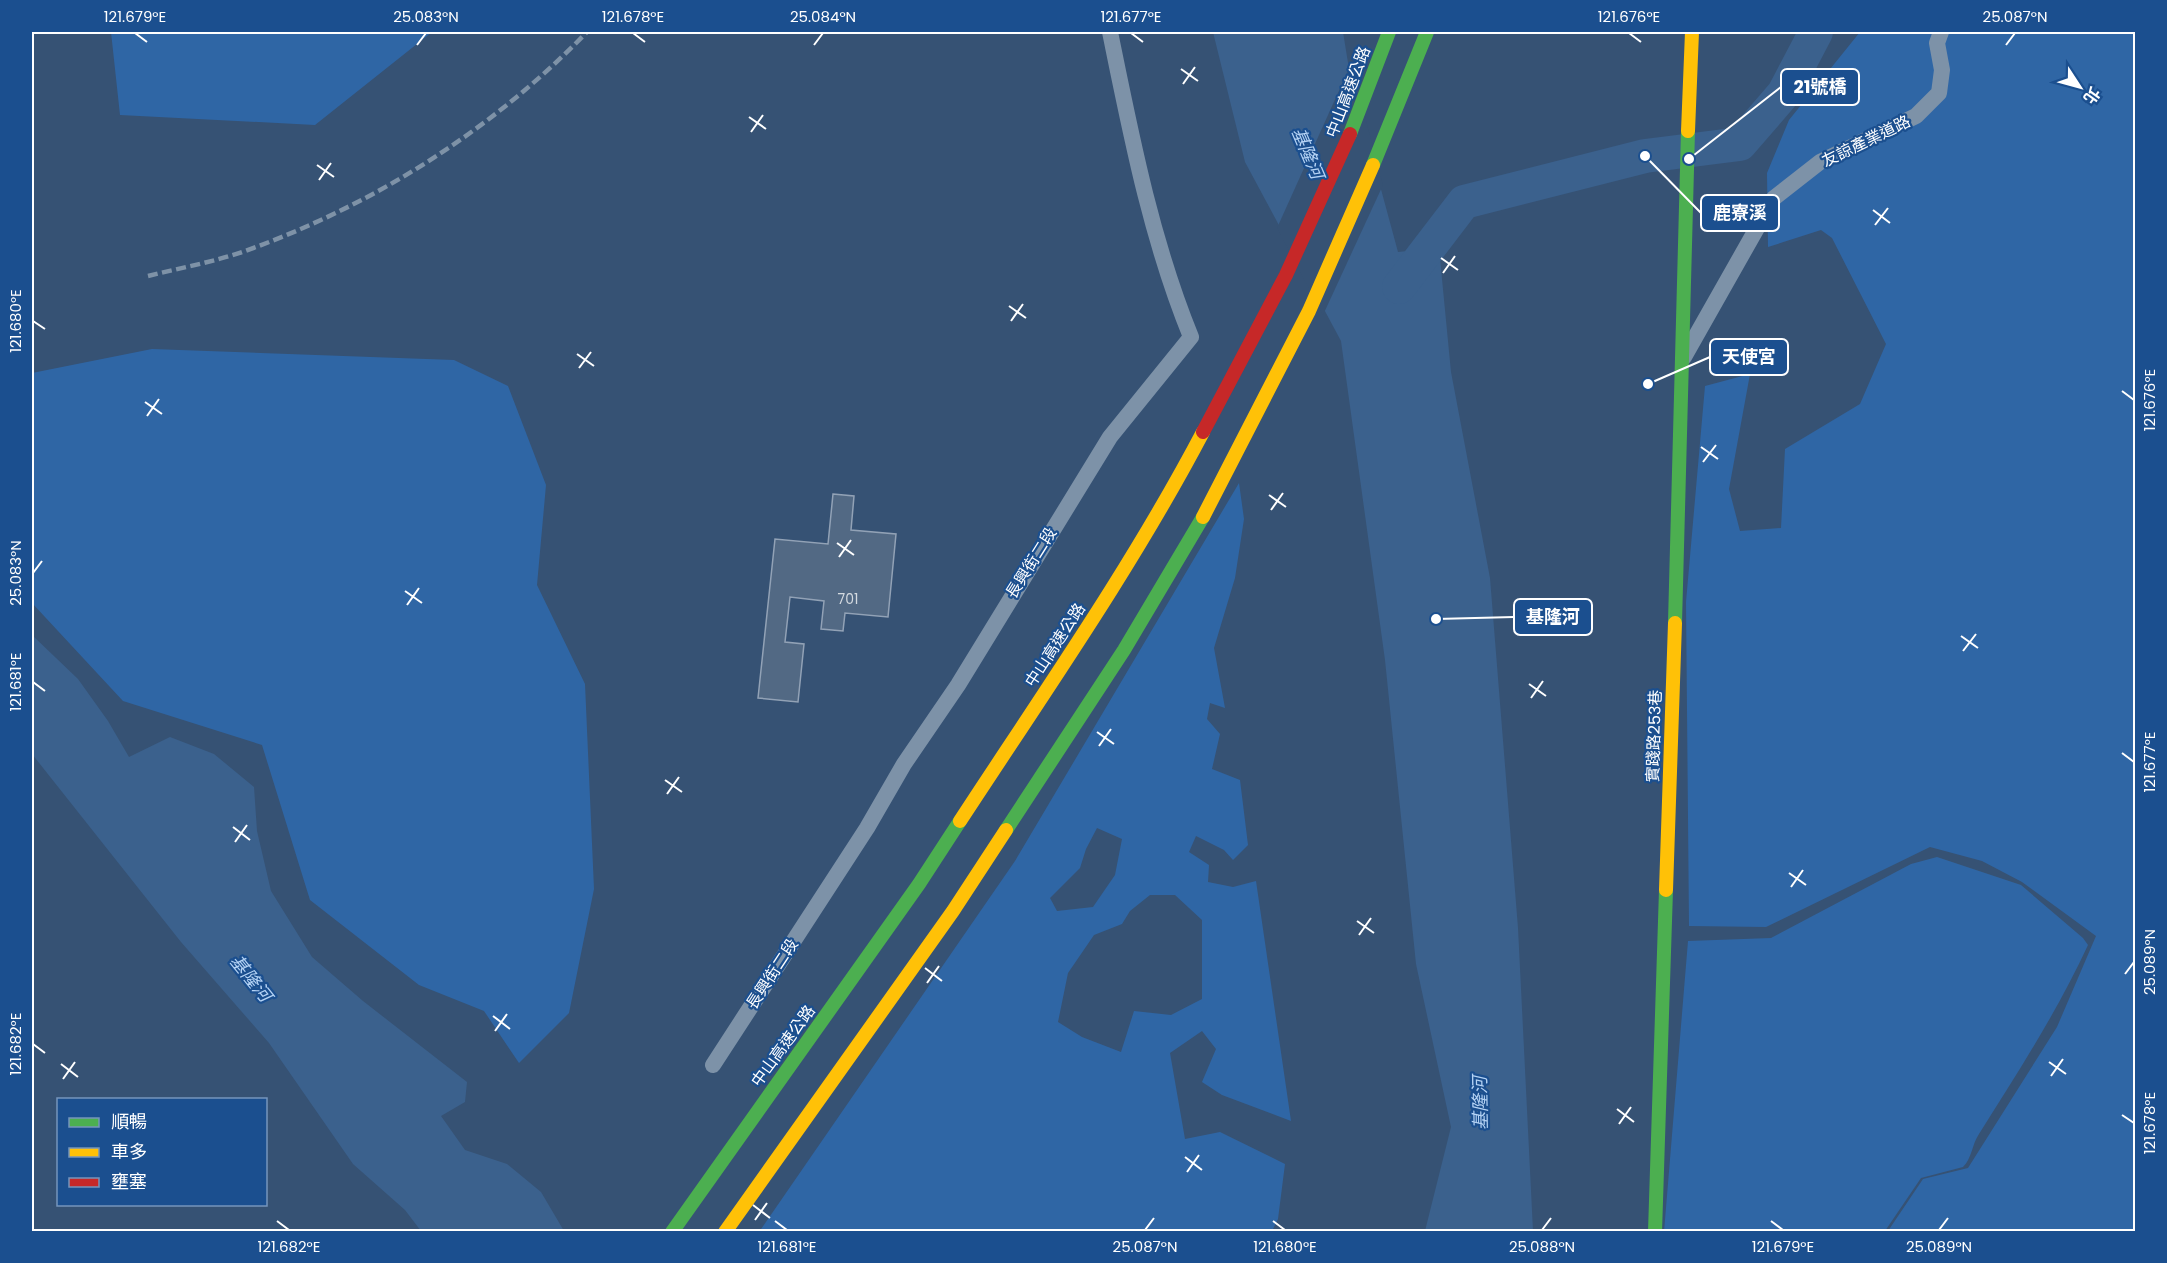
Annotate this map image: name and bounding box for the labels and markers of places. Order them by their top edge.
callout: 21號橋 [1781,69,1859,105]
callout: 鹿寮溪 [1701,195,1779,231]
callout: 天使宮 [1710,339,1788,375]
callout: 基隆河 [1514,599,1592,635]

